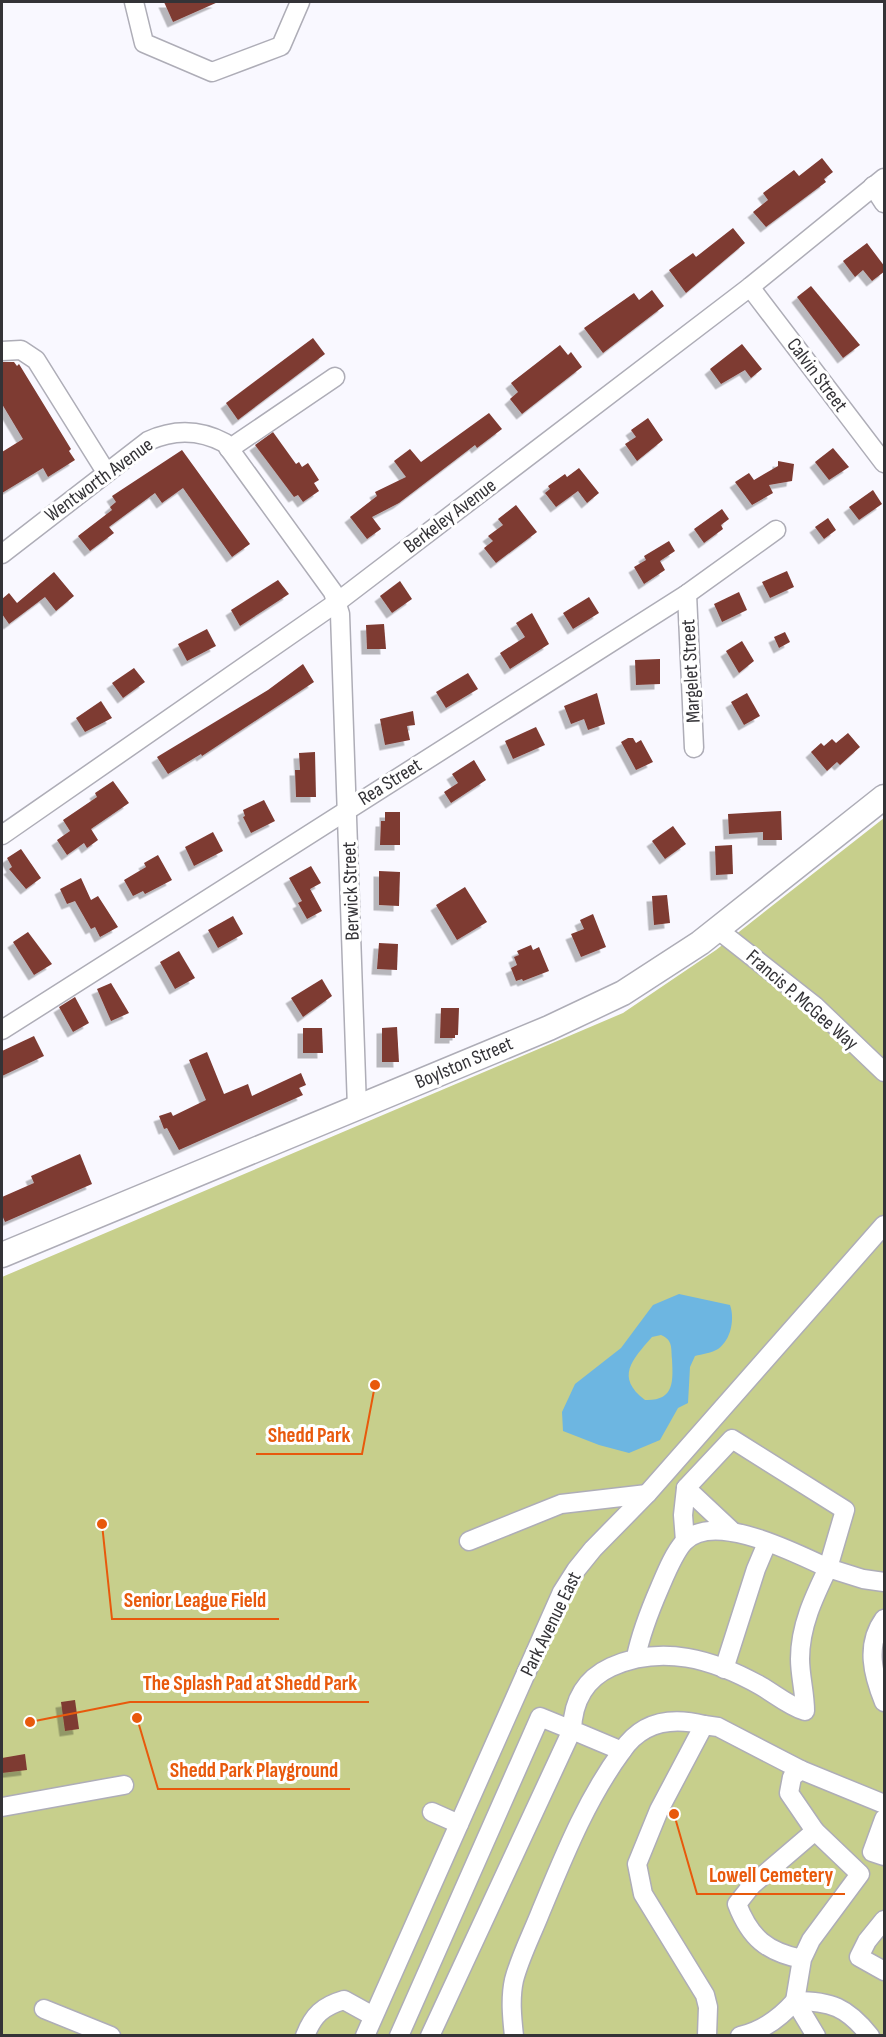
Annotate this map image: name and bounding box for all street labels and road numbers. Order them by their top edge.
street label: Calvin Street [781,333,853,417]
street label: Wentworth Avenue [40,433,158,527]
street label: Berkeley Avenue [399,473,501,559]
street label: Margelet Street [676,618,706,724]
street label: Rea Street [354,753,426,811]
street label: Berwick Street [337,841,365,941]
street label: Francis P. McGee Way [741,945,863,1055]
street label: Boylston Street [412,1032,516,1094]
street label: Park Avenue East [515,1568,587,1680]

